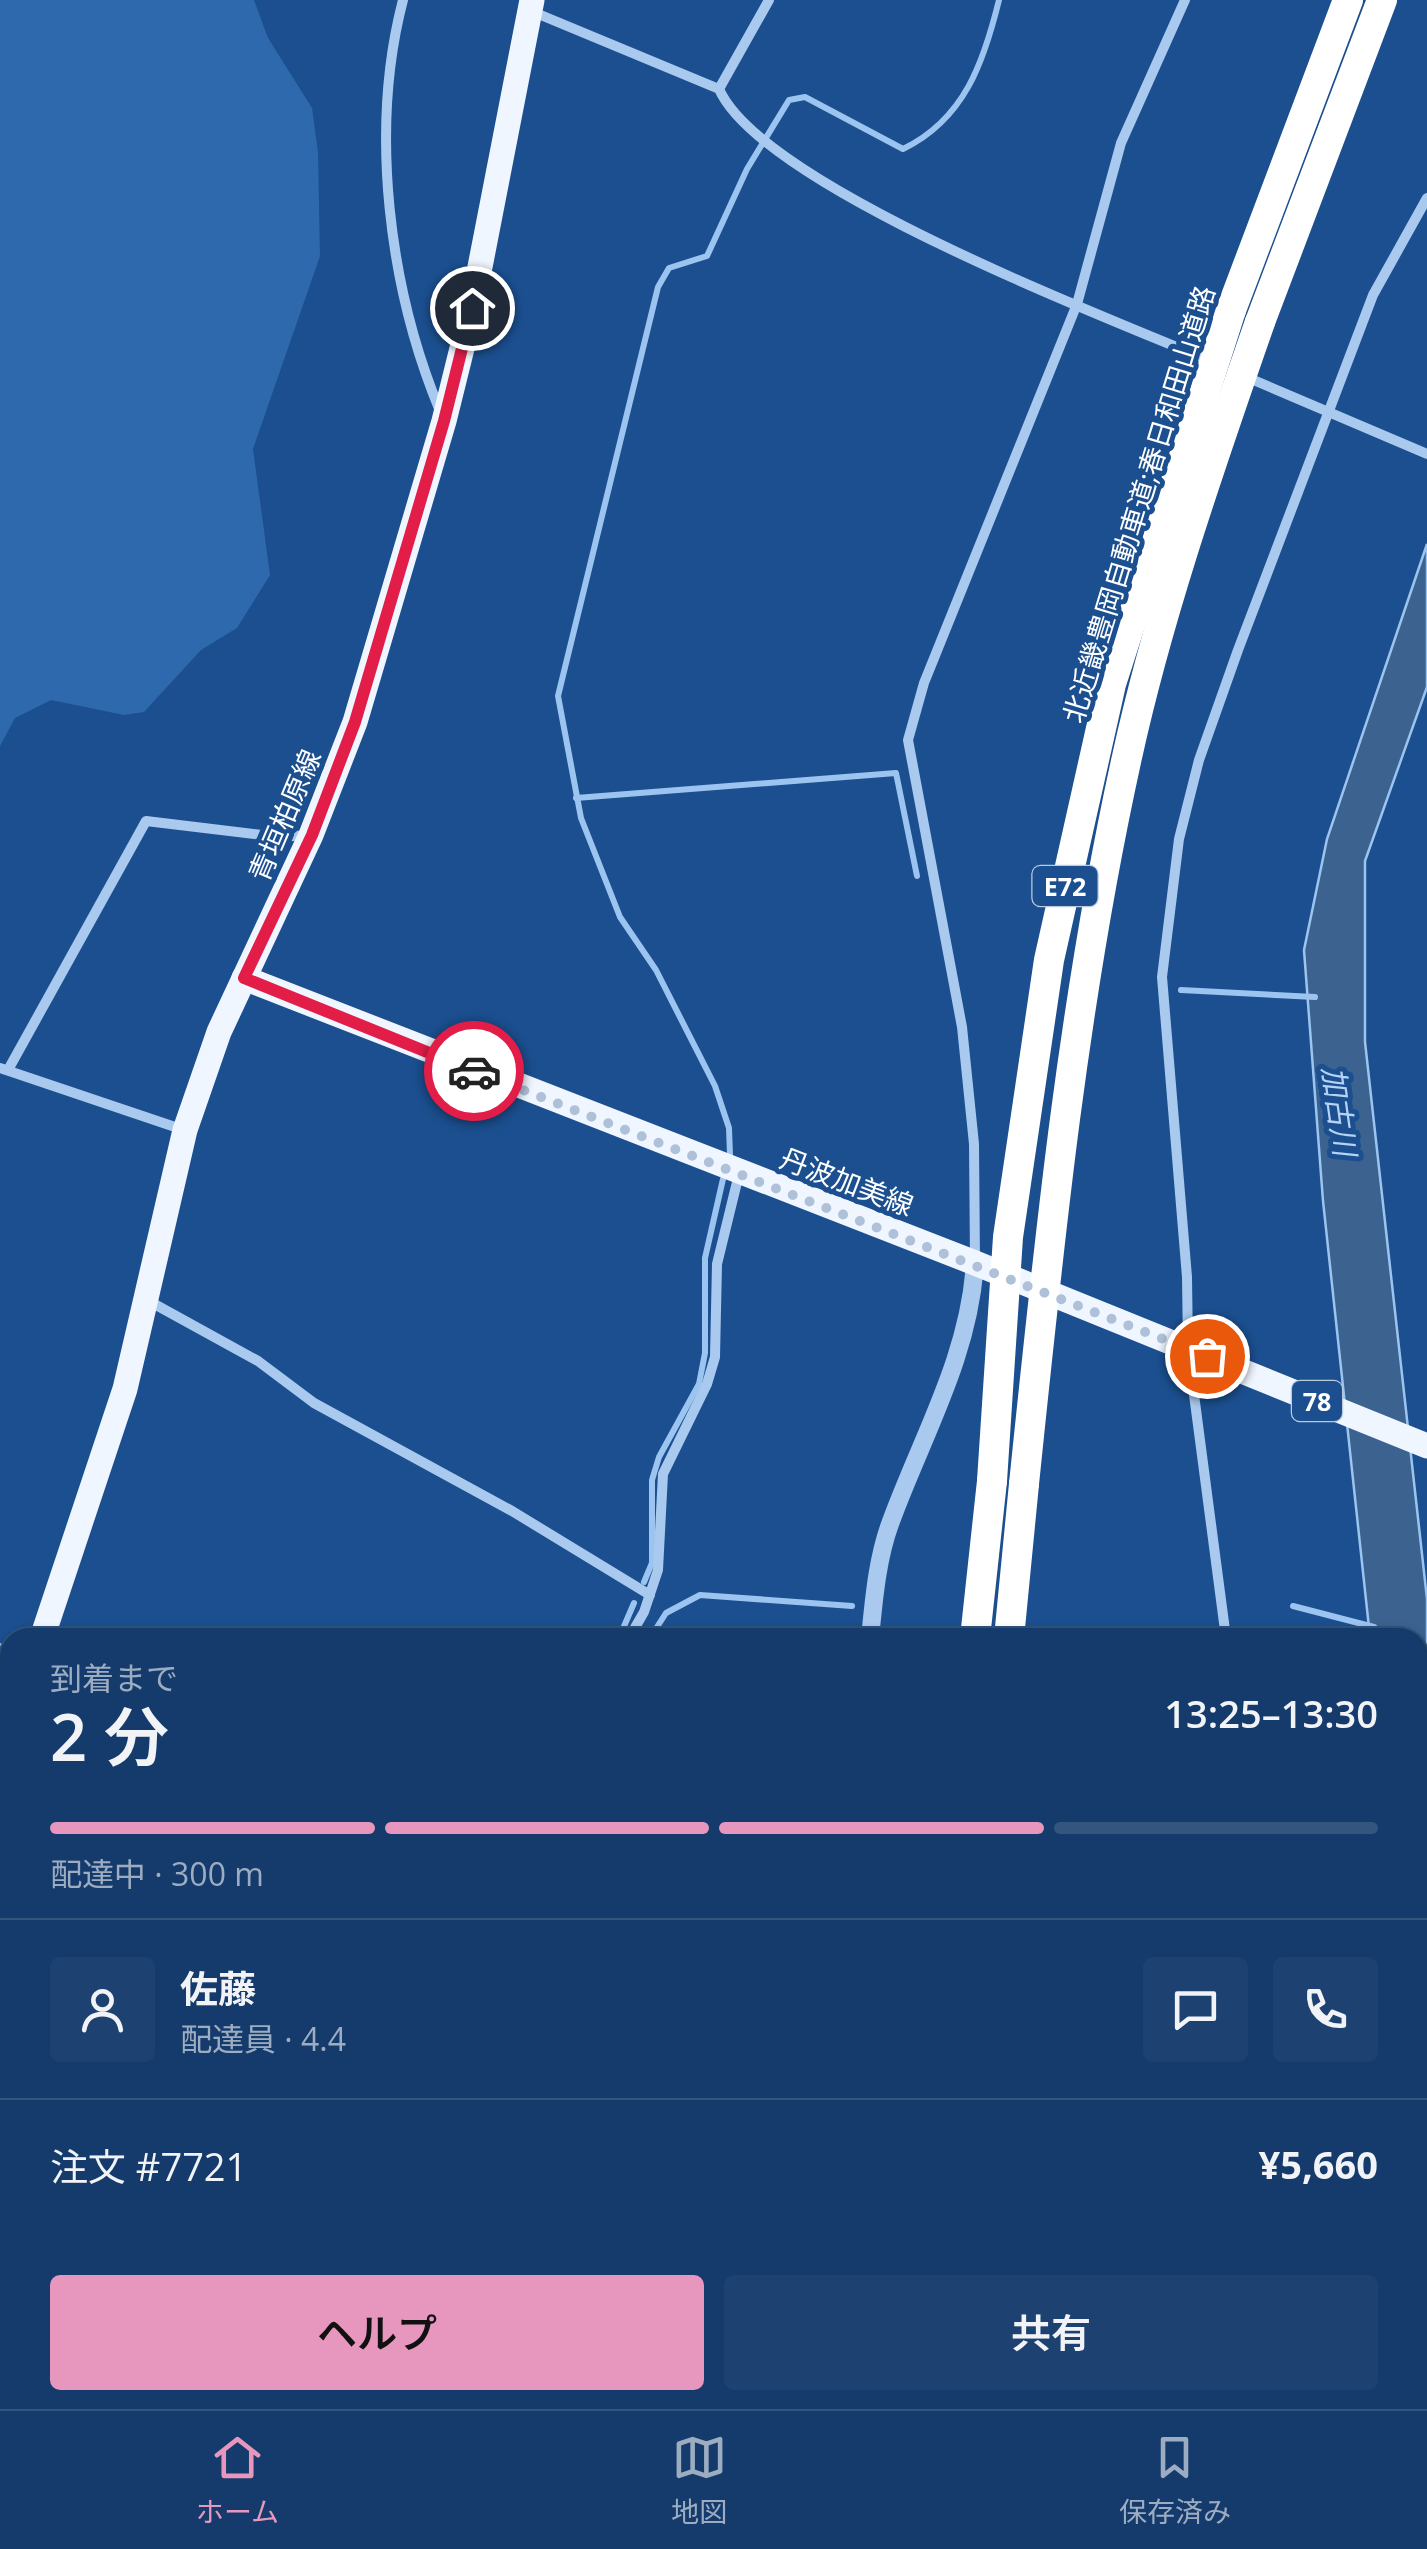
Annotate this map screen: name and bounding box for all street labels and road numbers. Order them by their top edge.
street label: 北近畿豊岡自動車道;春日和田山道路 [1053,281,1223,727]
street label: 青垣柏原線 [239,743,329,887]
road number: E72 [1032,866,1098,906]
street label: 丹波加美線 [775,1138,919,1224]
road number: 78 [1292,1381,1342,1421]

